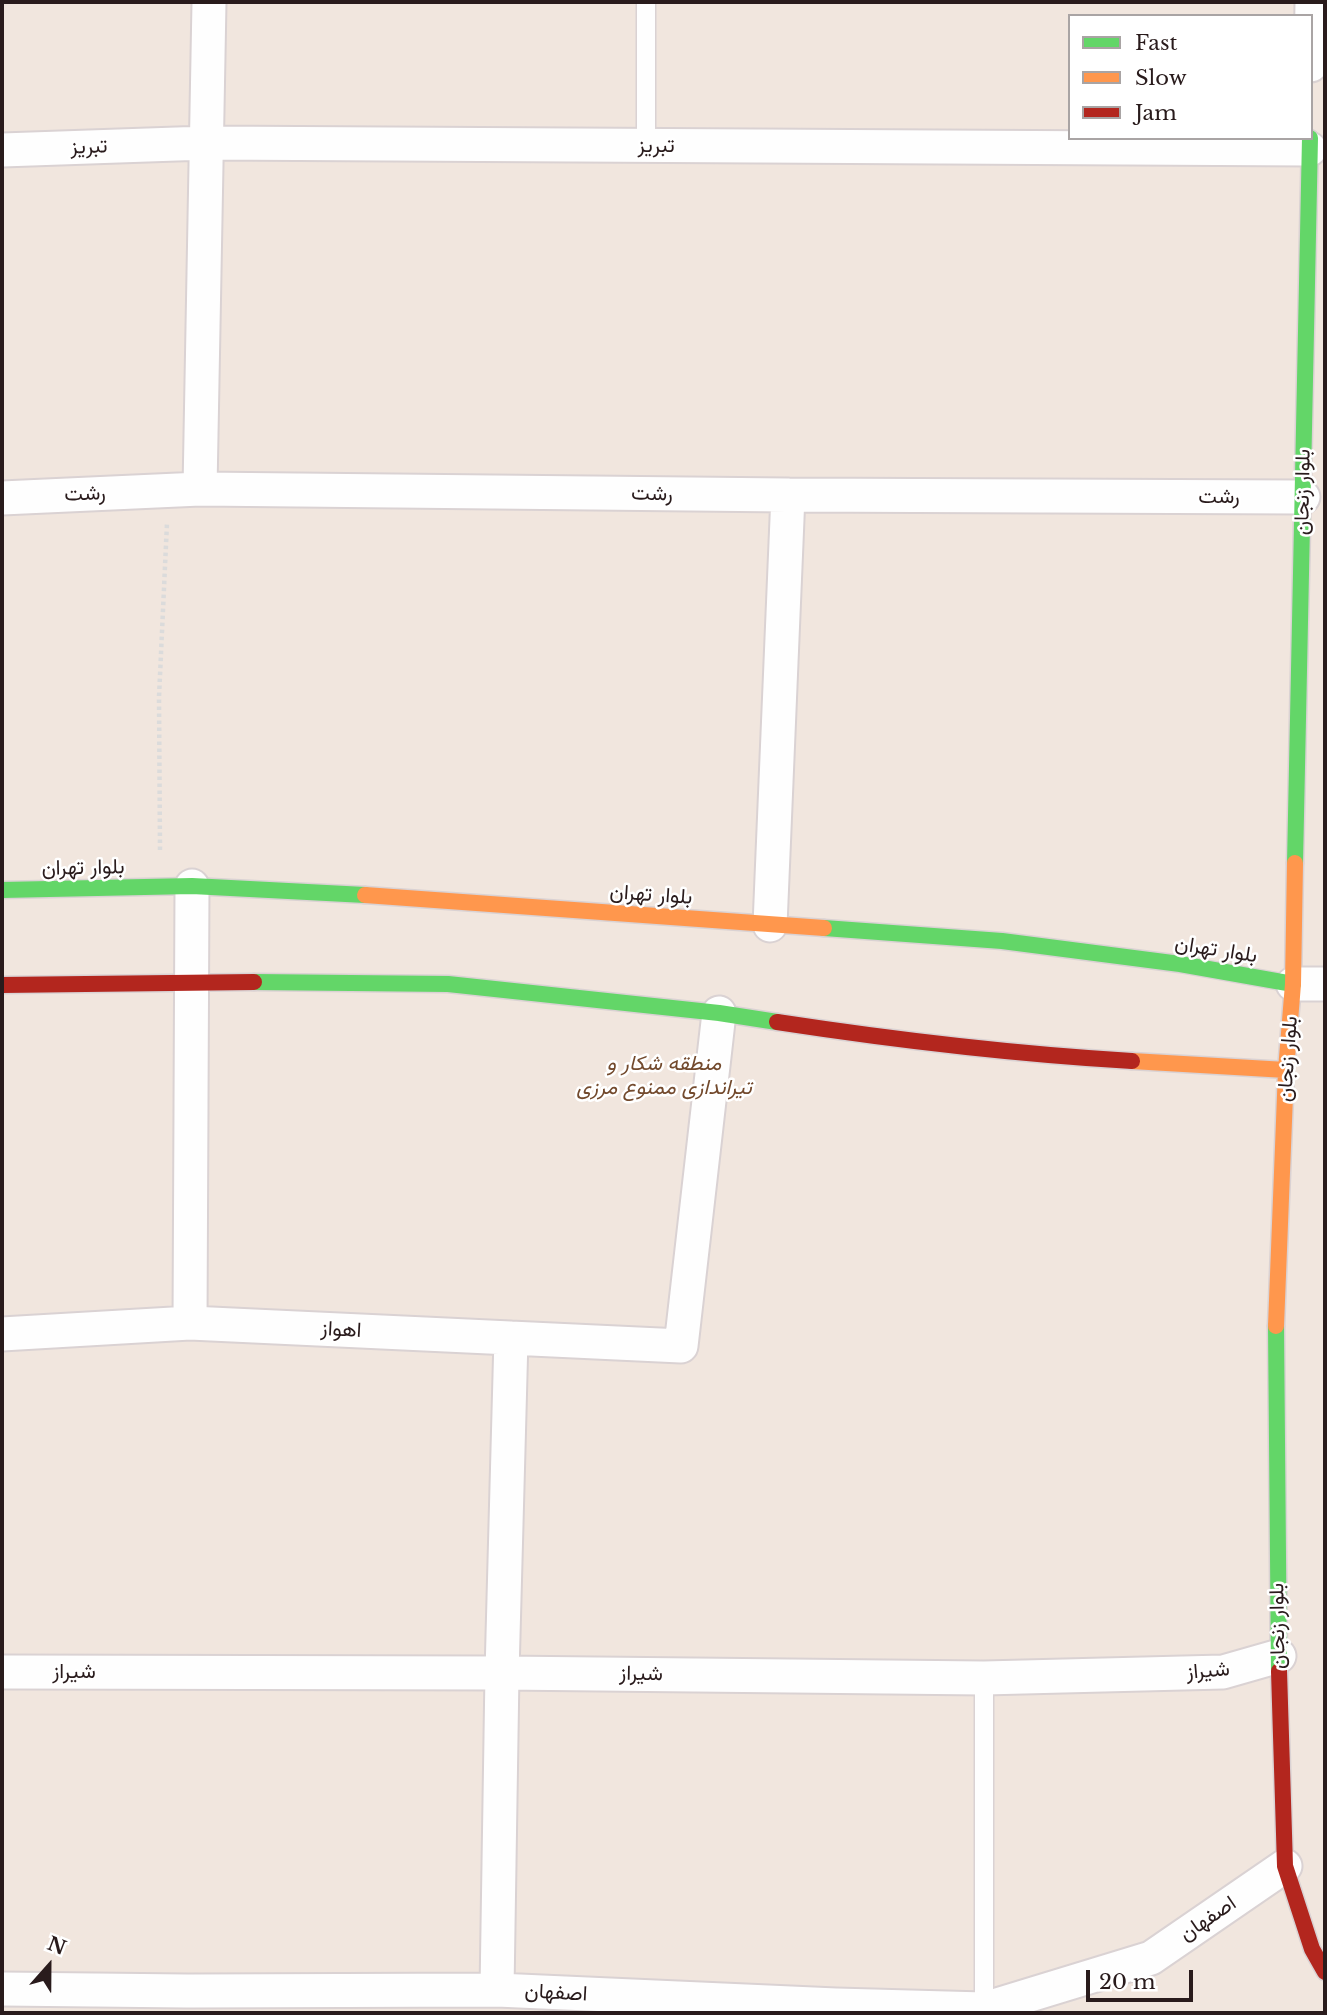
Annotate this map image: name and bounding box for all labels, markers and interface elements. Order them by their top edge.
legend [1068,14,1313,140]
text: Fast [1135,30,1177,56]
text: Slow [1135,65,1187,91]
text: Jam [1135,100,1177,126]
street label: تبریز [637,133,675,159]
street label: تبریز [70,134,108,160]
street label: بلوار زنجان [1290,449,1316,535]
street label: رشت [64,481,106,507]
street label: رشت [631,481,673,507]
street label: رشت [1198,484,1240,510]
street label: بلوار تهران [41,855,125,881]
street label: بلوار تهران [609,880,693,910]
street label: بلوار تهران [1173,931,1259,969]
street label: بلوار زنجان [1272,1015,1304,1103]
park label: منطقه شکار و تیراندازی ممنوع مرزی [576,1051,752,1101]
street label: اهواز [320,1316,362,1344]
street label: بلوار زنجان [1265,1583,1291,1669]
street label: شیراز [1185,1657,1231,1685]
street label: شیراز [52,1659,96,1685]
street label: شیراز [619,1661,663,1687]
street label: اصفهان [1175,1891,1241,1947]
north arrow [14,1931,84,2001]
text: N [44,1932,69,1960]
scale bar [1089,1955,1196,1999]
text: 20 m [1099,1969,1156,1995]
street label: اصفهان [524,1979,588,2007]

